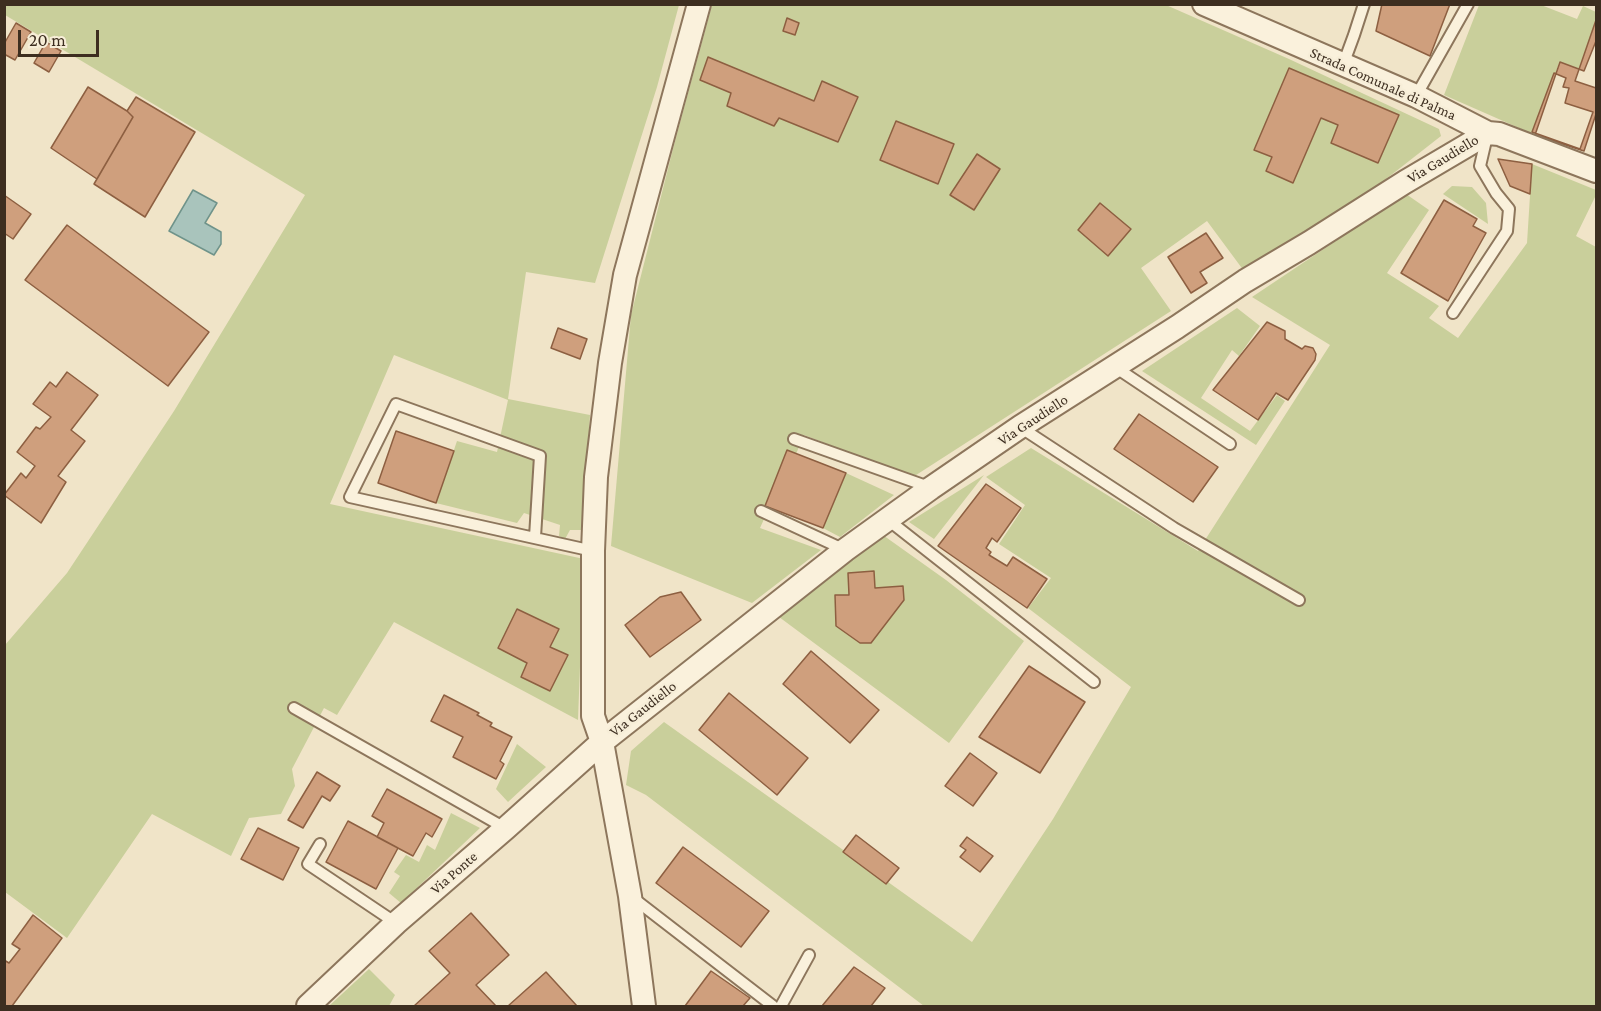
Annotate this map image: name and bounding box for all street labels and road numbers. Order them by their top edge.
street label: Strada Comunale di Palma [1307,44,1459,124]
street label: Via Gaudiello [1404,131,1482,187]
street label: Via Gaudiello [994,391,1072,449]
street label: Via Gaudiello [606,677,680,741]
street label: Via Ponte [427,848,481,898]

